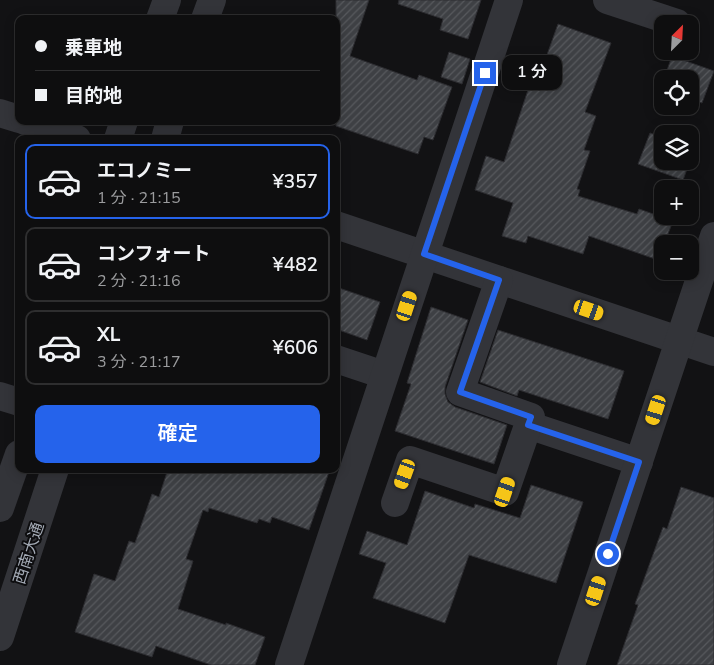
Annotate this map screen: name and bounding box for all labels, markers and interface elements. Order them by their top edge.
north arrow [654,15,699,60]
map controls [654,15,699,280]
text: 乗車地 [65,35,122,61]
callout: 1 分 [502,56,562,90]
text: 1 分 [517,61,547,83]
route end [474,62,496,84]
button: locate [654,70,699,115]
text: 目的地 [65,83,122,109]
button: layers [654,125,699,170]
text: エコノミー [97,158,192,184]
icon: car [37,159,82,204]
text: ¥357 [272,169,318,195]
button: + [654,180,699,225]
text: 1 分 · 21:15 [97,187,181,209]
button: − [654,235,699,280]
text: コンフォート [97,241,210,267]
icon: car [37,242,82,287]
text: ¥482 [272,252,318,278]
text: 2 分 · 21:16 [97,270,181,292]
car [395,289,418,323]
car [572,298,605,322]
text: XL [97,322,120,348]
icon: car [37,325,82,370]
text: ¥606 [272,335,318,361]
text: 3 分 · 21:17 [97,351,181,373]
car [644,393,667,427]
button: 確定 [35,405,320,463]
car [392,457,417,491]
car [493,475,516,509]
street label: 西南大通 [9,519,49,587]
route start [597,543,619,565]
car [584,574,607,608]

